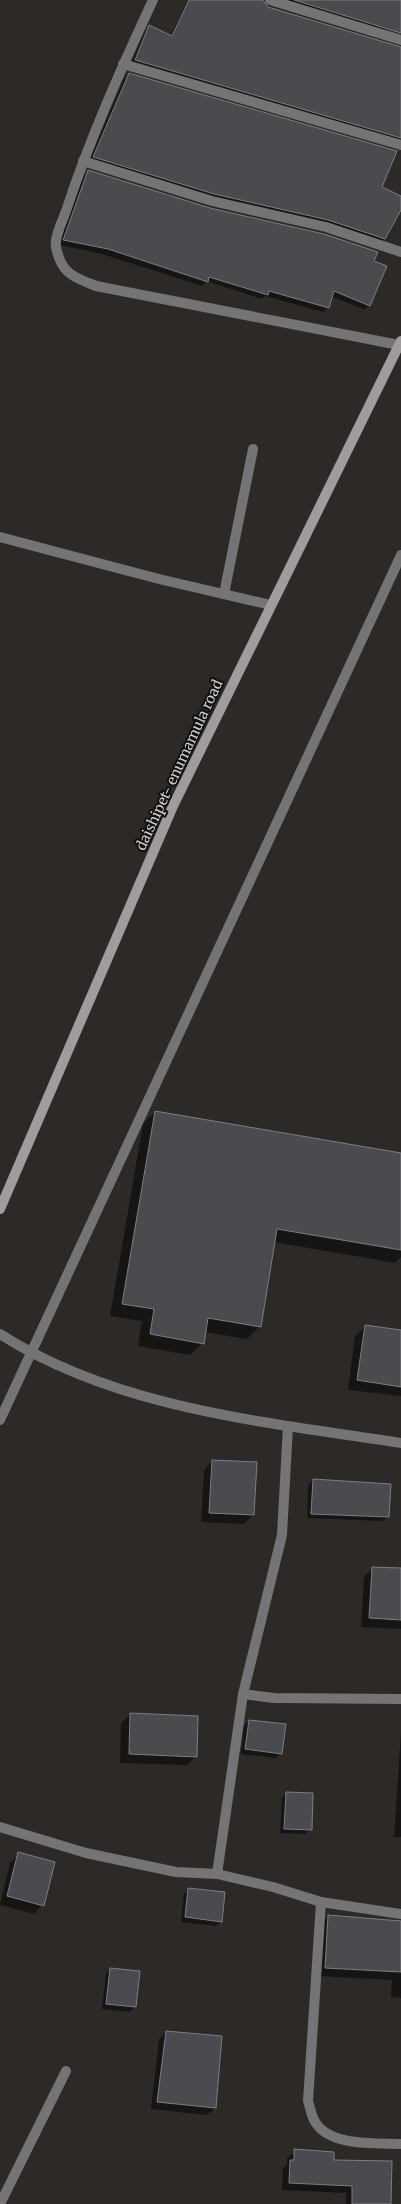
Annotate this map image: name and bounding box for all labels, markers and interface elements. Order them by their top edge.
street label: daishipet- enumamula road [131,676,227,853]

